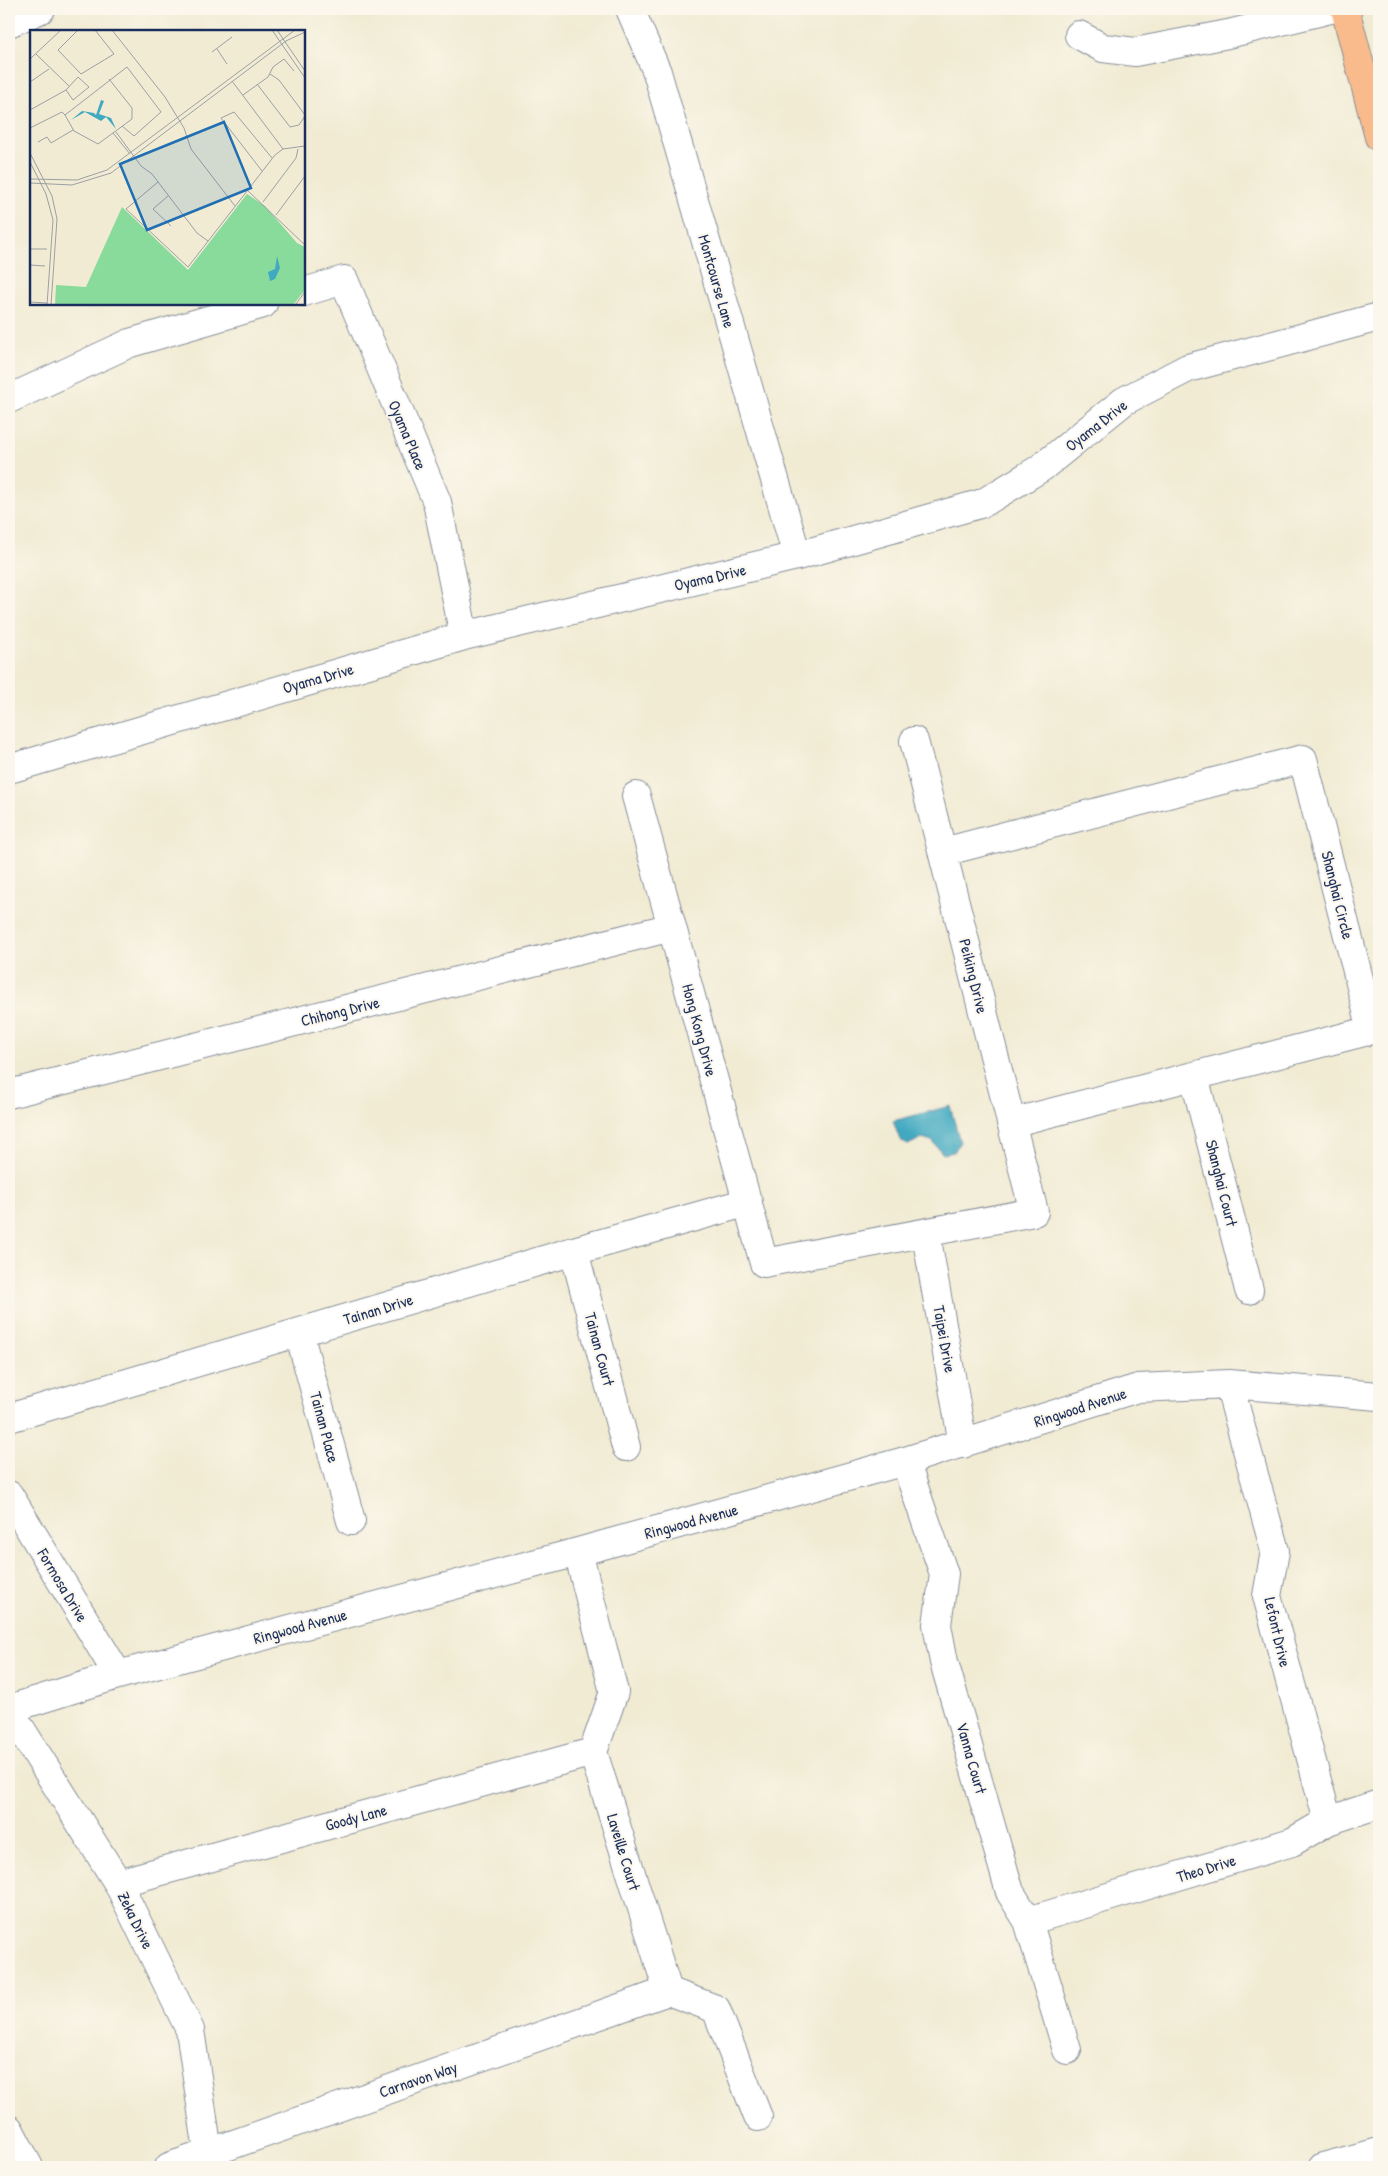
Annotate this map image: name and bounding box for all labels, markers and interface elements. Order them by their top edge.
inset map [30,30,305,305]
street label: Montcourse Lane [693,232,741,331]
street label: Oyama Drive [1061,394,1132,456]
street label: Oyama Place [383,397,433,474]
street label: Oyama Drive [672,558,749,596]
street label: Oyama Drive [280,657,357,699]
street label: Shanghai Circle [1316,849,1360,942]
street label: Peiking Drive [954,936,994,1016]
street label: Hong Kong Drive [677,981,723,1079]
street label: Chihong Drive [298,990,382,1031]
street label: Shanghai Court [1201,1138,1243,1229]
street label: Tainan Drive [340,1288,416,1330]
street label: Taipei Drive [928,1304,962,1375]
street label: Tainan Court [580,1310,620,1389]
street label: Ringwood Avenue [1031,1382,1130,1432]
street label: Tainan Place [305,1389,345,1466]
street label: Ringwood Avenue [642,1498,741,1544]
street label: Formosa Drive [32,1543,94,1626]
street label: Lefont Drive [1259,1595,1297,1670]
street label: Ringwood Avenue [251,1603,350,1649]
street label: Vanna Court [951,1720,993,1797]
street label: Goody Lane [323,1798,390,1836]
street label: Laveille Court [602,1811,646,1893]
street label: Theo Drive [1174,1848,1239,1887]
street label: Zeka Drive [113,1888,160,1953]
street label: Carnavon Way [376,2055,460,2103]

